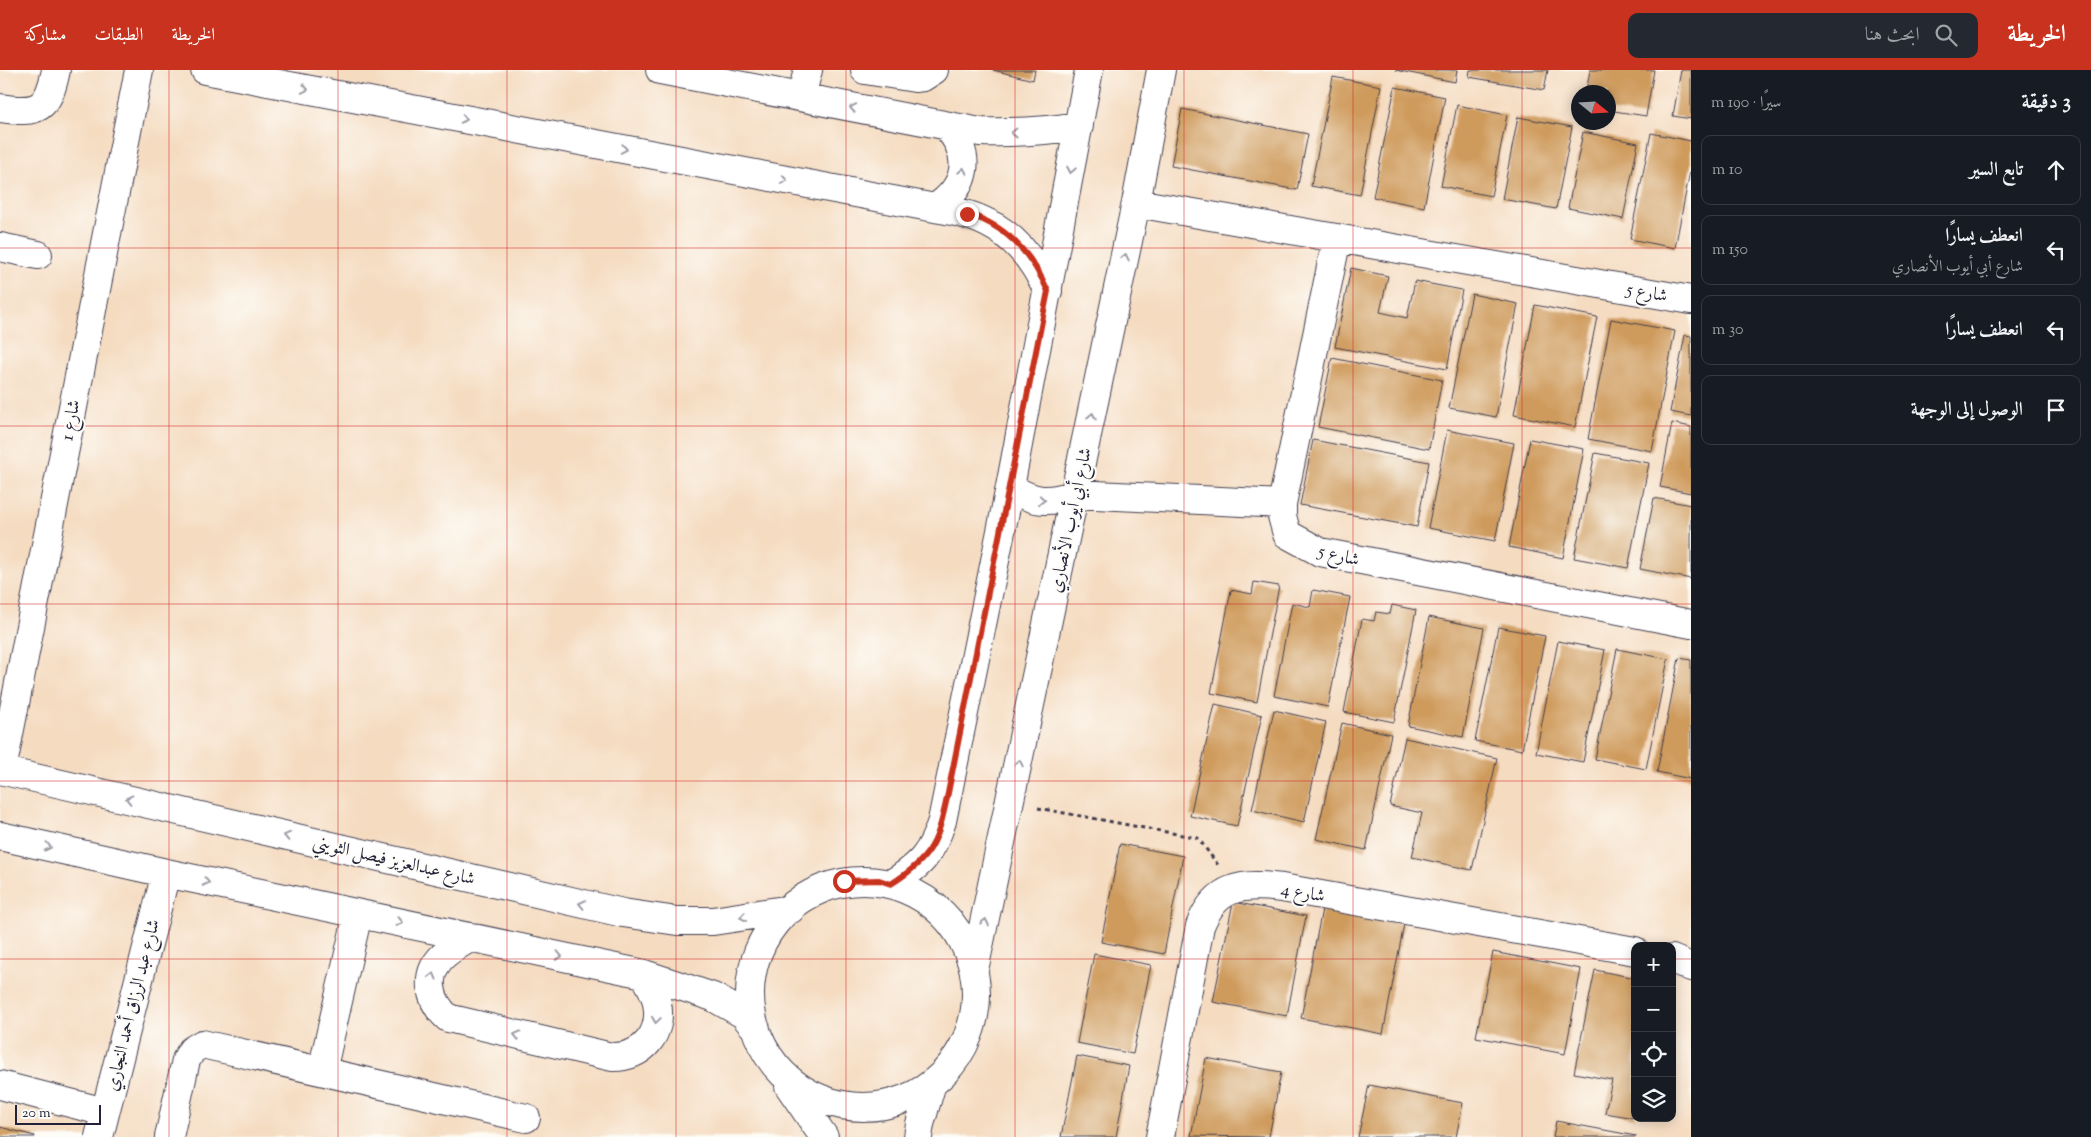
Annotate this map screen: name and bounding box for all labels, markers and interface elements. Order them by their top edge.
search box [1628,13,1978,58]
text: الخريطة [2008,18,2066,52]
icon: search [1932,21,1960,49]
text: ابحث هنا [1865,22,1920,49]
text: مشاركة [25,23,66,49]
text: الطبقات [94,23,143,49]
text: الخريطة [171,23,215,49]
one-way arrow [300,83,309,94]
north arrow [1571,85,1616,130]
text: 3 دقيقة [2021,88,2071,118]
text: سيرًا · 190 m [1711,92,1781,115]
one-way arrow [849,103,858,113]
one-way arrow [460,114,469,124]
one-way arrow [1009,128,1017,138]
one-way arrow [620,144,628,154]
icon: ahead [2042,156,2070,184]
text: تابع السير [1969,157,2023,184]
text: 10 m [1712,159,1742,182]
one-way arrow [1066,165,1077,174]
one-way arrow [957,166,967,175]
one-way arrow [779,174,788,184]
route end [956,203,979,226]
text: انعطف يسارًا [1945,223,2023,250]
icon: left [2042,236,2070,264]
text: 150 m [1712,239,1748,262]
one-way arrow [1119,252,1130,261]
text: شارع أبي أيوب الأنصاري [1892,256,2023,279]
street label: شارع 5 [1623,277,1669,310]
icon: left [2042,316,2070,344]
text: انعطف يسارًا [1945,317,2023,344]
text: 30 m [1712,319,1743,342]
icon: arrive [2042,396,2070,424]
text: الوصول إلى الوجهة [1911,397,2023,424]
street label: شارع 1 [55,398,89,443]
one-way arrow [1086,411,1097,420]
street label: شارع أبي أيوب الأنصاري [1042,445,1100,595]
one-way arrow [1038,494,1046,505]
street label: شارع 5 [1314,539,1362,575]
one-way arrow [1013,759,1023,768]
one-way arrow [124,794,133,805]
one-way arrow [283,831,292,842]
street label: شارع عبدالعزيز فيصل الثويني [310,831,477,894]
one-way arrow [43,841,52,852]
route start [833,870,856,893]
one-way arrow [202,876,211,887]
street label: شارع 4 [1279,877,1327,911]
one-way arrow [577,899,586,910]
one-way arrow [738,912,747,922]
street label: شارع عبد الرزاق أحمد النجاري [98,916,168,1094]
one-way arrow [395,917,404,927]
one-way arrow [979,918,989,926]
map controls [1631,942,1676,1122]
button: + [1631,942,1676,987]
one-way arrow [554,950,563,961]
one-way arrow [427,971,438,980]
button: − [1631,987,1676,1032]
one-way arrow [652,1015,662,1024]
one-way arrow [513,1030,522,1041]
button: locate [1631,1032,1676,1077]
button: layers [1631,1077,1676,1122]
scale bar [15,1102,101,1125]
text: 20 m [22,1104,51,1124]

